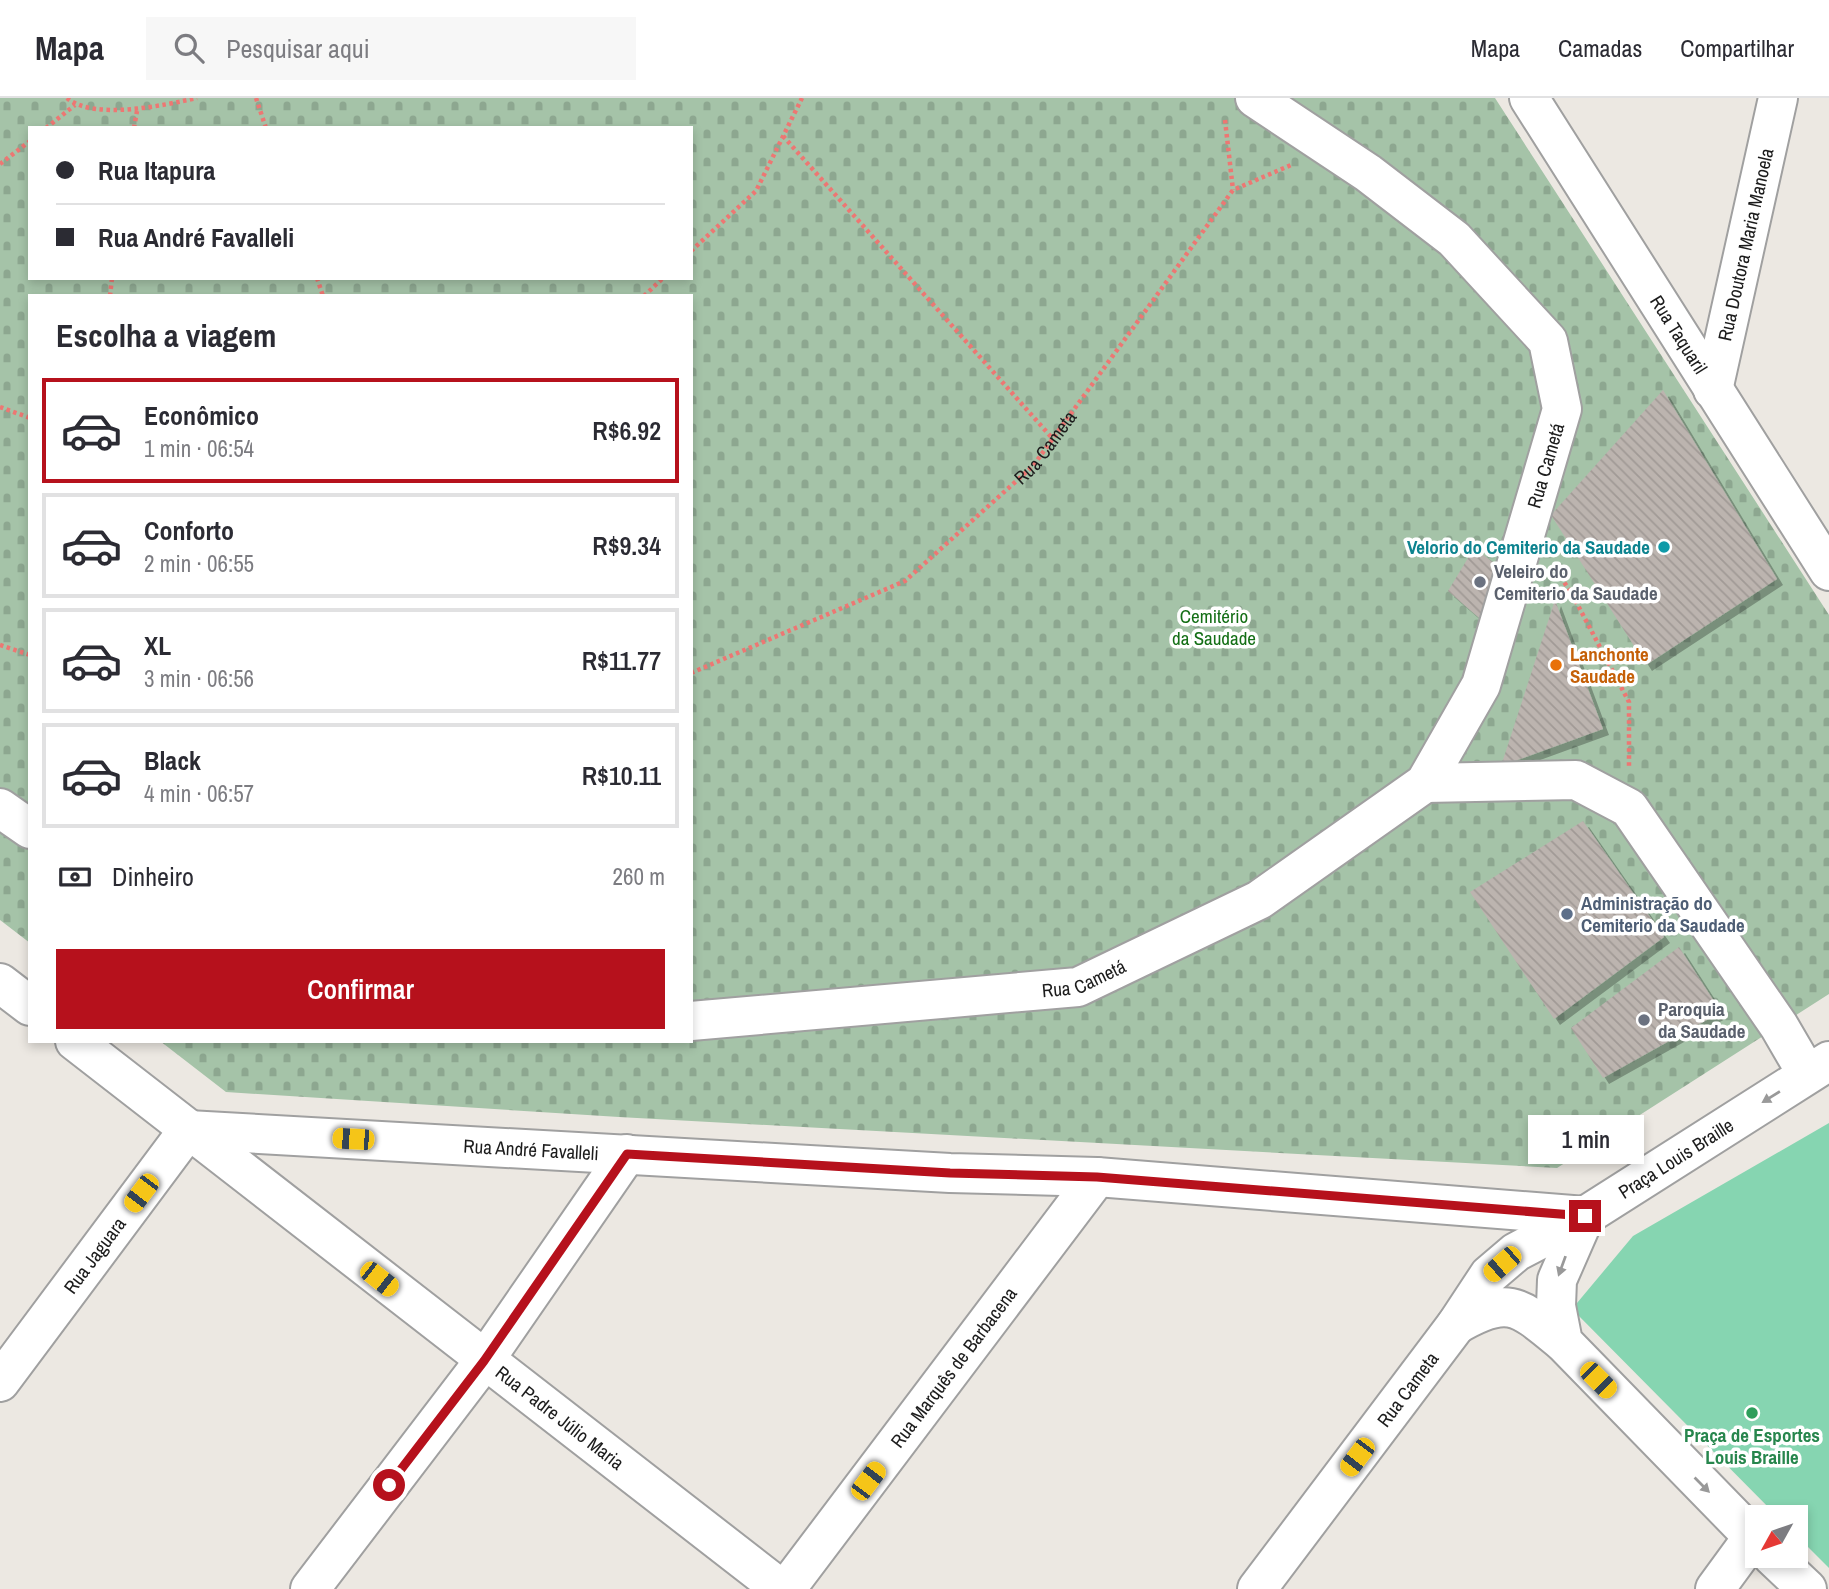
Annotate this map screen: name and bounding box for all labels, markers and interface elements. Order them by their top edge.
search box [146,17,636,80]
text: Mapa [35,26,104,70]
icon: search [170,29,208,67]
text: Pesquisar aqui [226,31,370,66]
text: Mapa [1471,32,1520,64]
text: Camadas [1558,32,1642,64]
text: Compartilhar [1680,32,1794,64]
street label: Rua Doutora Maria Manoela [1711,145,1780,343]
text: Rua Itapura [98,153,215,188]
text: Rua André Favalleli [98,220,294,255]
street label: Rua Taquaril [1644,290,1714,379]
text: Escolha a viagem [56,314,276,357]
text: Econômico [144,398,259,433]
icon: car [60,399,123,462]
street label: Rua Cameta [1008,405,1082,490]
text: R$6.92 [592,413,661,448]
street label: Rua Cametá [1521,420,1570,511]
text: 1 min · 06:54 [144,433,254,464]
text: Conforto [144,513,234,548]
icon: car [60,514,123,577]
text: R$9.34 [592,528,661,563]
place label: Velorio do Cemiterio da Saudade [1407,534,1650,560]
marker: Velorio do Cemiterio da Saudade [1656,539,1672,555]
text: 2 min · 06:55 [144,548,254,579]
place label: Veleiro do Cemiterio da Saudade [1494,558,1658,606]
marker: Veleiro do Cemiterio da Saudade [1472,574,1488,590]
park label: Cemitério da Saudade [1172,603,1256,651]
text: XL [144,628,171,663]
icon: car [60,629,123,692]
place label: Lanchonte Saudade [1570,641,1649,689]
text: R$11.77 [582,643,661,678]
marker: Lanchonte Saudade [1548,657,1564,673]
text: 3 min · 06:56 [144,663,254,694]
text: Black [144,743,201,778]
icon: car [60,744,123,807]
text: R$10.11 [582,758,661,793]
text: 4 min · 06:57 [144,778,254,809]
icon: cash [56,858,94,896]
text: Dinheiro [112,859,194,894]
text: 260 m [613,861,665,892]
place label: Administração do Cemiterio da Saudade [1581,890,1745,938]
marker: Administração do Cemiterio da Saudade [1559,906,1575,922]
button: Confirmar [56,949,665,1029]
street label: Rua Cametá [1041,953,1130,1003]
place label: Paroquia da Saudade [1658,996,1746,1044]
marker: Paroquia da Saudade [1636,1012,1652,1028]
one-way arrow [1761,1091,1781,1104]
street label: Praça Louis Braille [1613,1112,1738,1205]
callout: 1 min [1527,1114,1643,1164]
text: 1 min [1562,1124,1610,1155]
car [332,1127,375,1151]
street label: Rua André Favalleli [463,1133,599,1166]
car [120,1170,163,1216]
route end [1569,1200,1601,1232]
street label: Rua Jaguara [57,1212,132,1299]
car [1480,1242,1525,1286]
one-way arrow [1556,1256,1567,1277]
car [356,1258,403,1300]
street label: Rua Marquês de Barbacena [884,1281,1023,1453]
street label: Rua Cameta [1371,1346,1444,1432]
car [1576,1358,1621,1402]
street label: Rua Padre Júlio Maria [490,1359,630,1476]
marker: Praça de Esportes Louis Braille [1744,1405,1760,1421]
place label: Praça de Esportes Louis Braille [1684,1422,1820,1470]
car [1336,1434,1379,1480]
car [847,1458,890,1504]
route start [373,1469,405,1501]
one-way arrow [1693,1477,1710,1494]
north arrow [1745,1505,1808,1568]
map controls [1745,1505,1808,1568]

